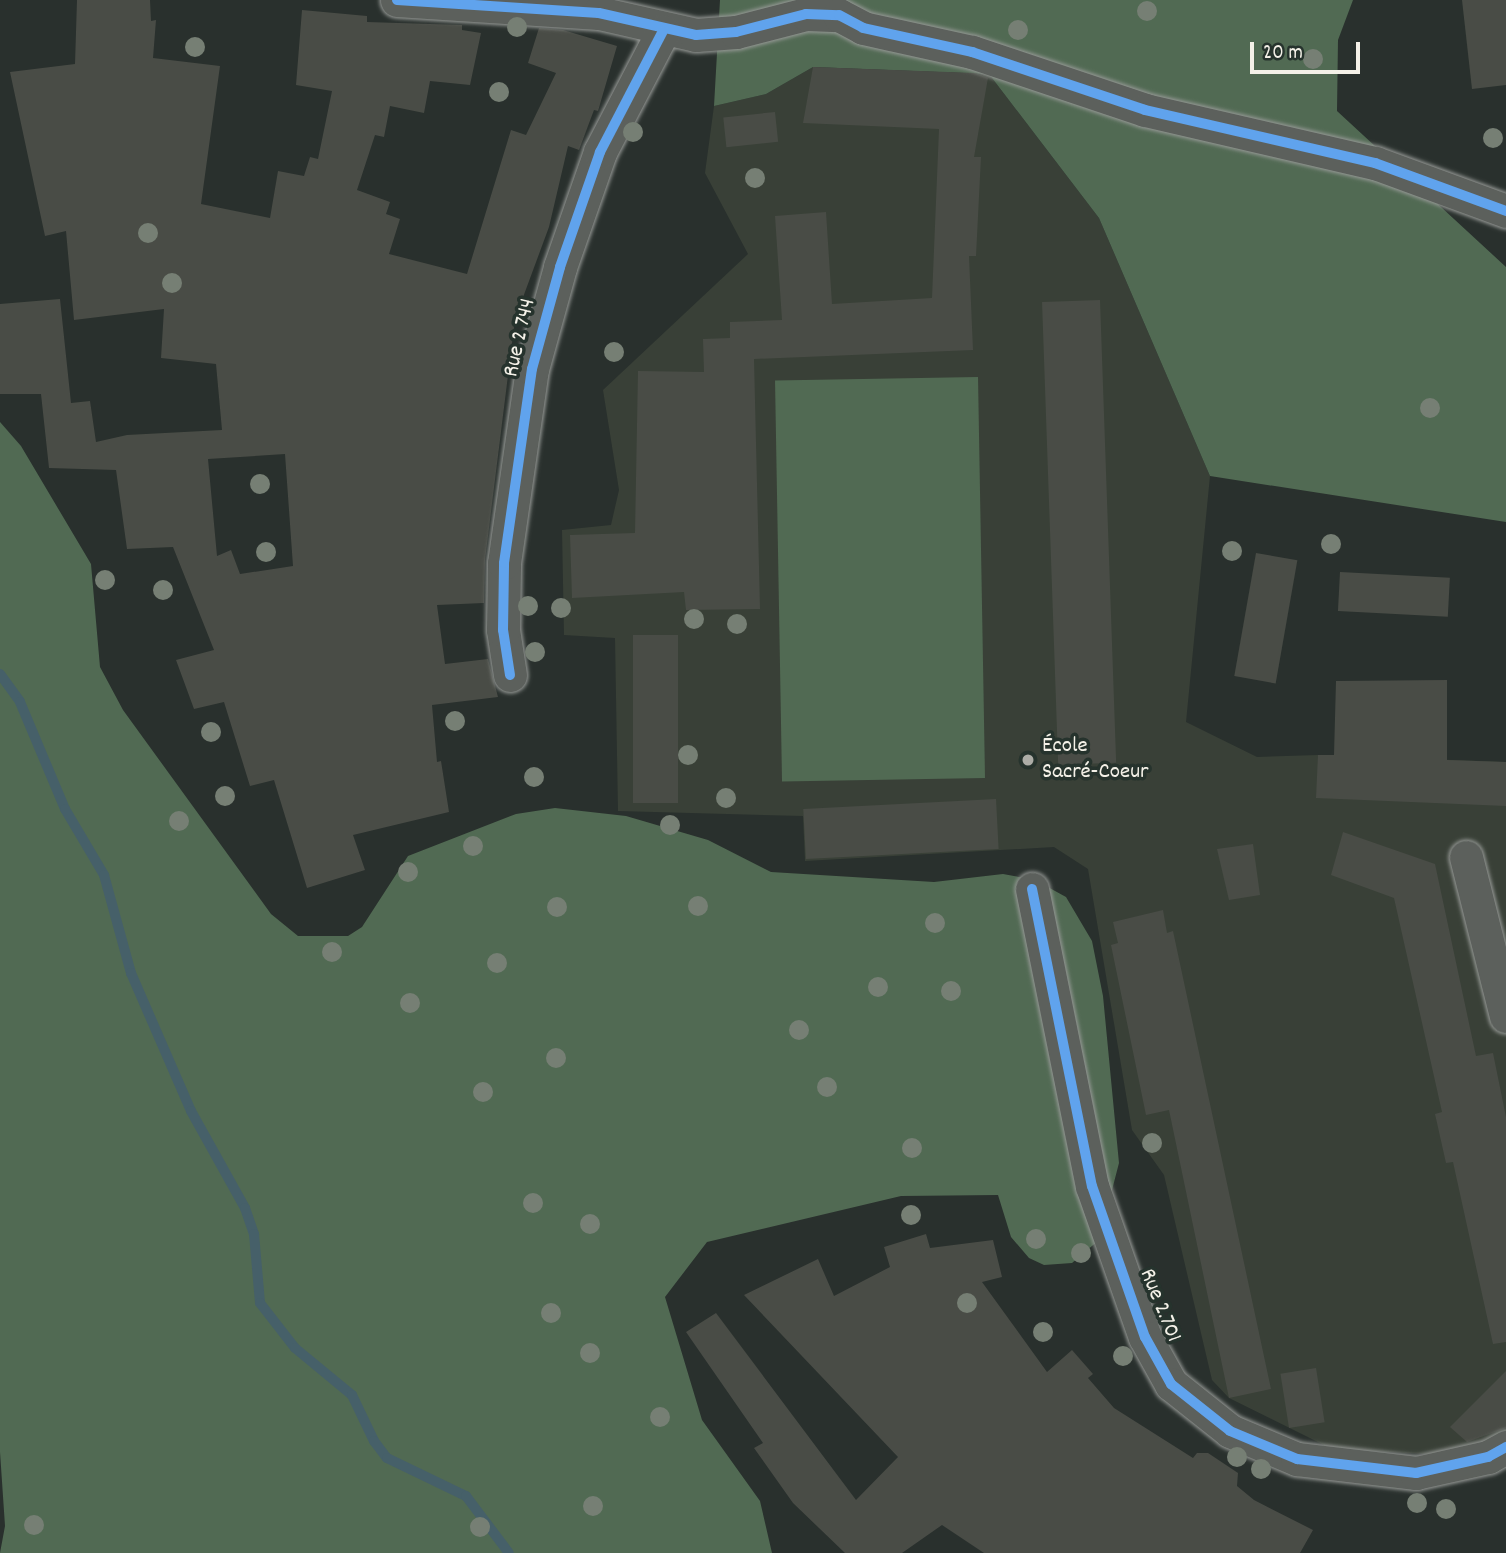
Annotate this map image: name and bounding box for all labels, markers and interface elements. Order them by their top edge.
scale bar [1254,28,1364,72]
text: 20 m [1263,39,1303,69]
street label: Rue 2 744 [499,296,543,380]
place label: École Sacré-Coeur [1042,733,1149,787]
marker: École Sacré-Coeur [1020,752,1036,768]
street label: Rue 2.701 [1132,1265,1186,1347]

